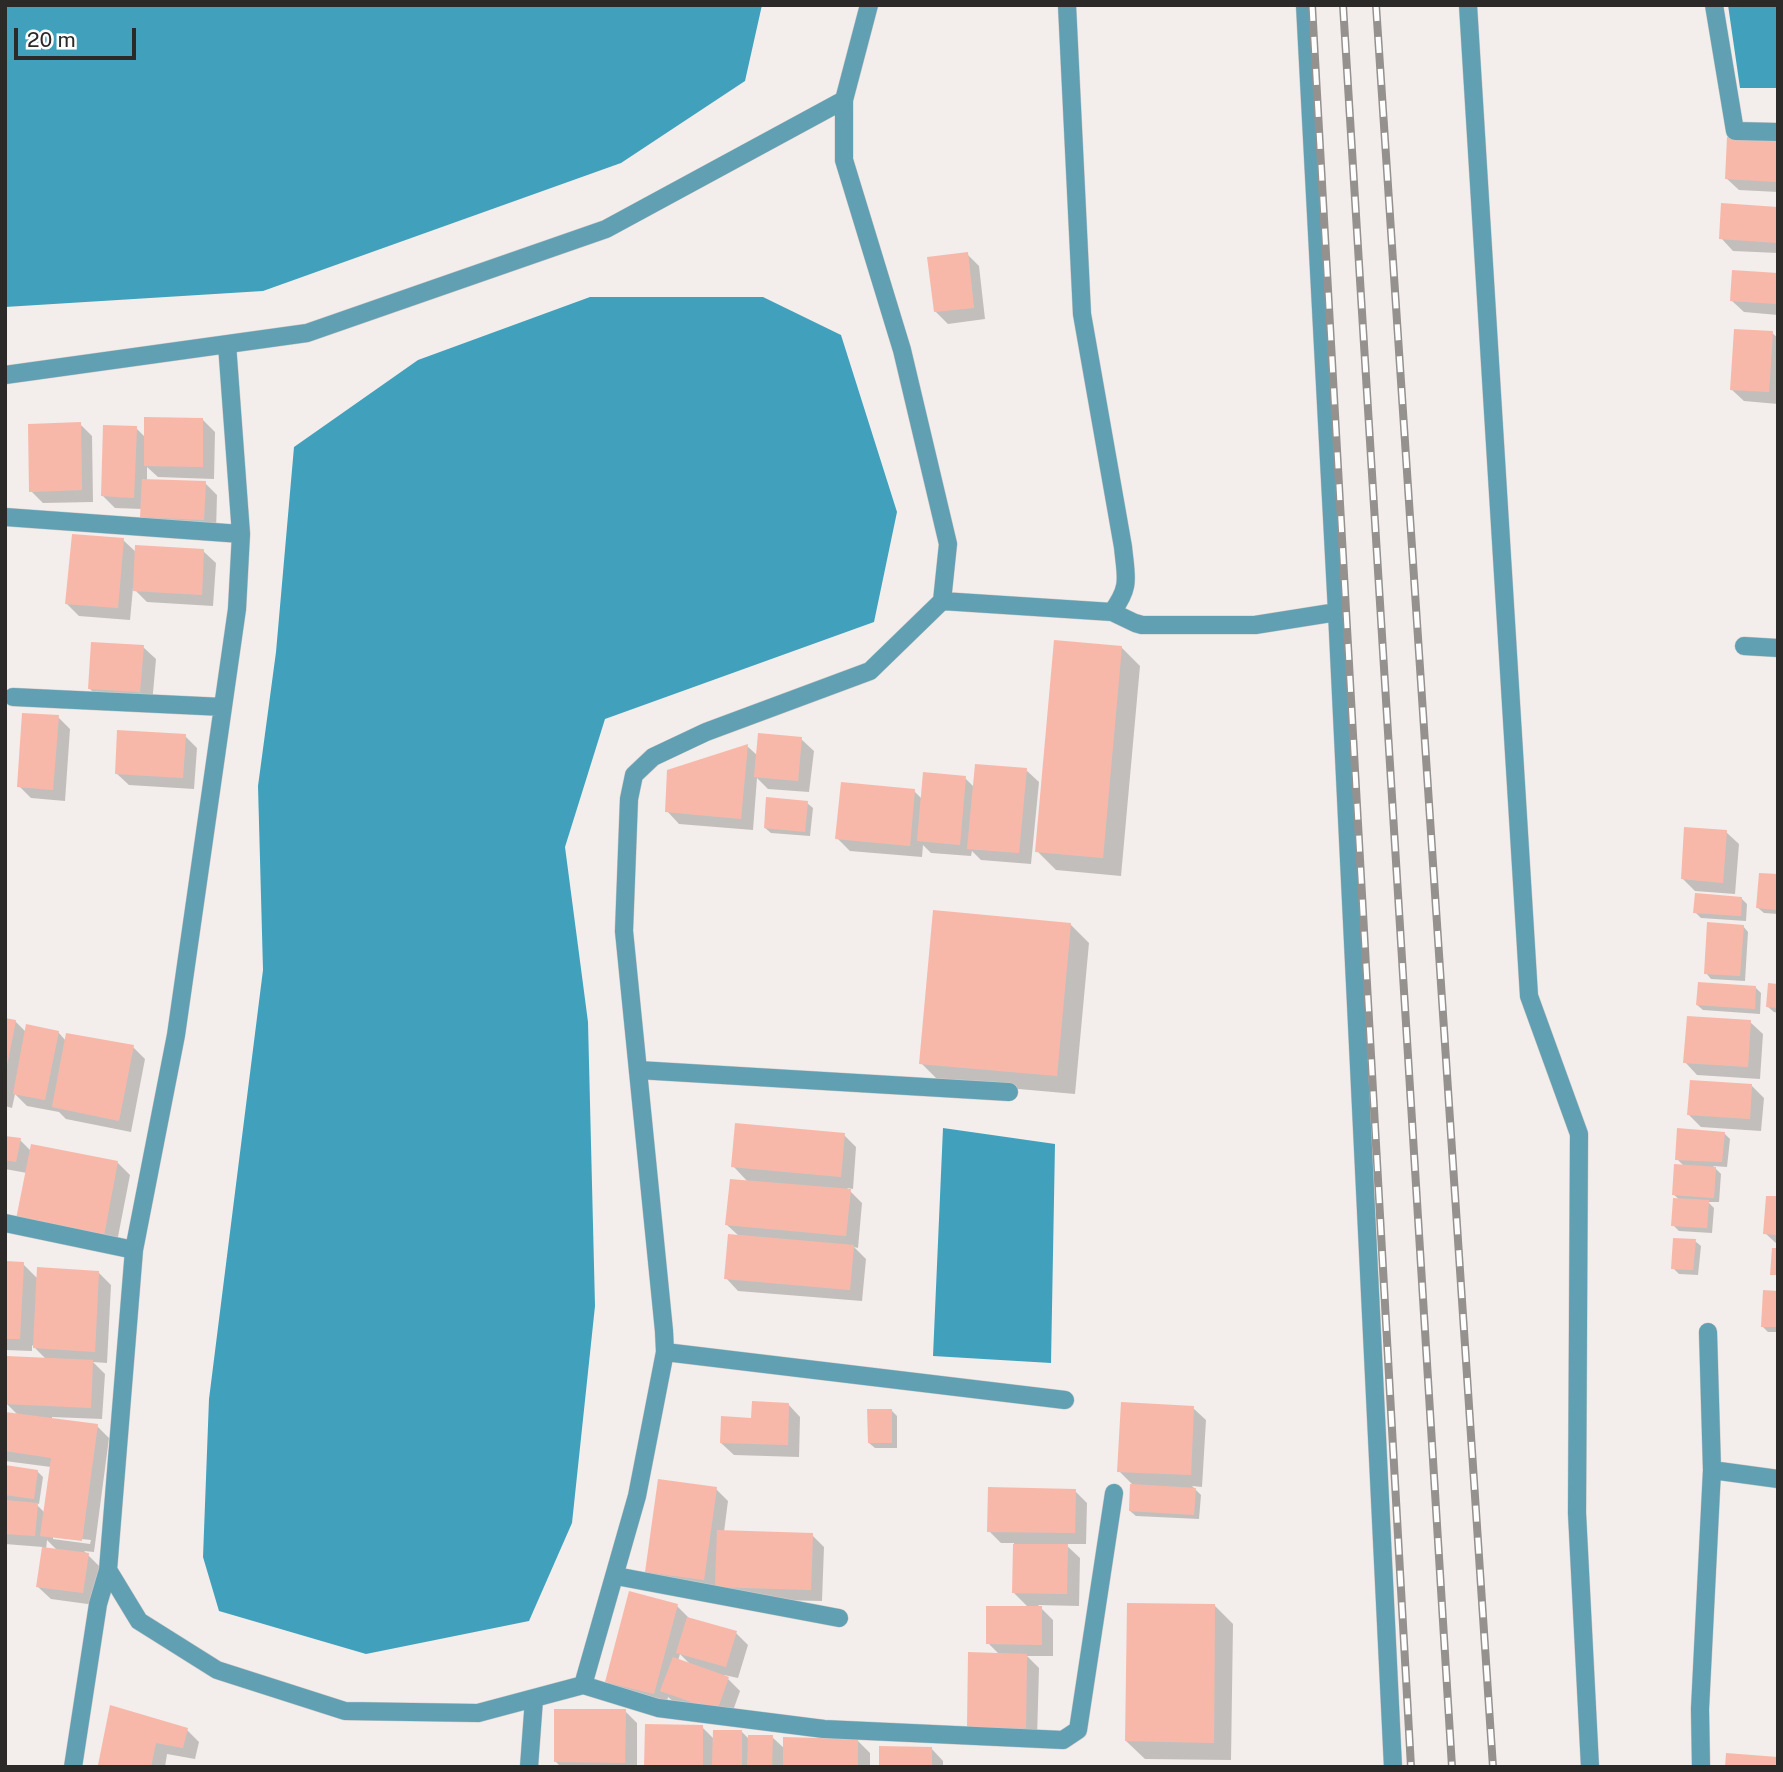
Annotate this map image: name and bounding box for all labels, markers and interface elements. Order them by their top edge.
scale bar [18,14,140,58]
text: 20 m [27,27,76,52]

